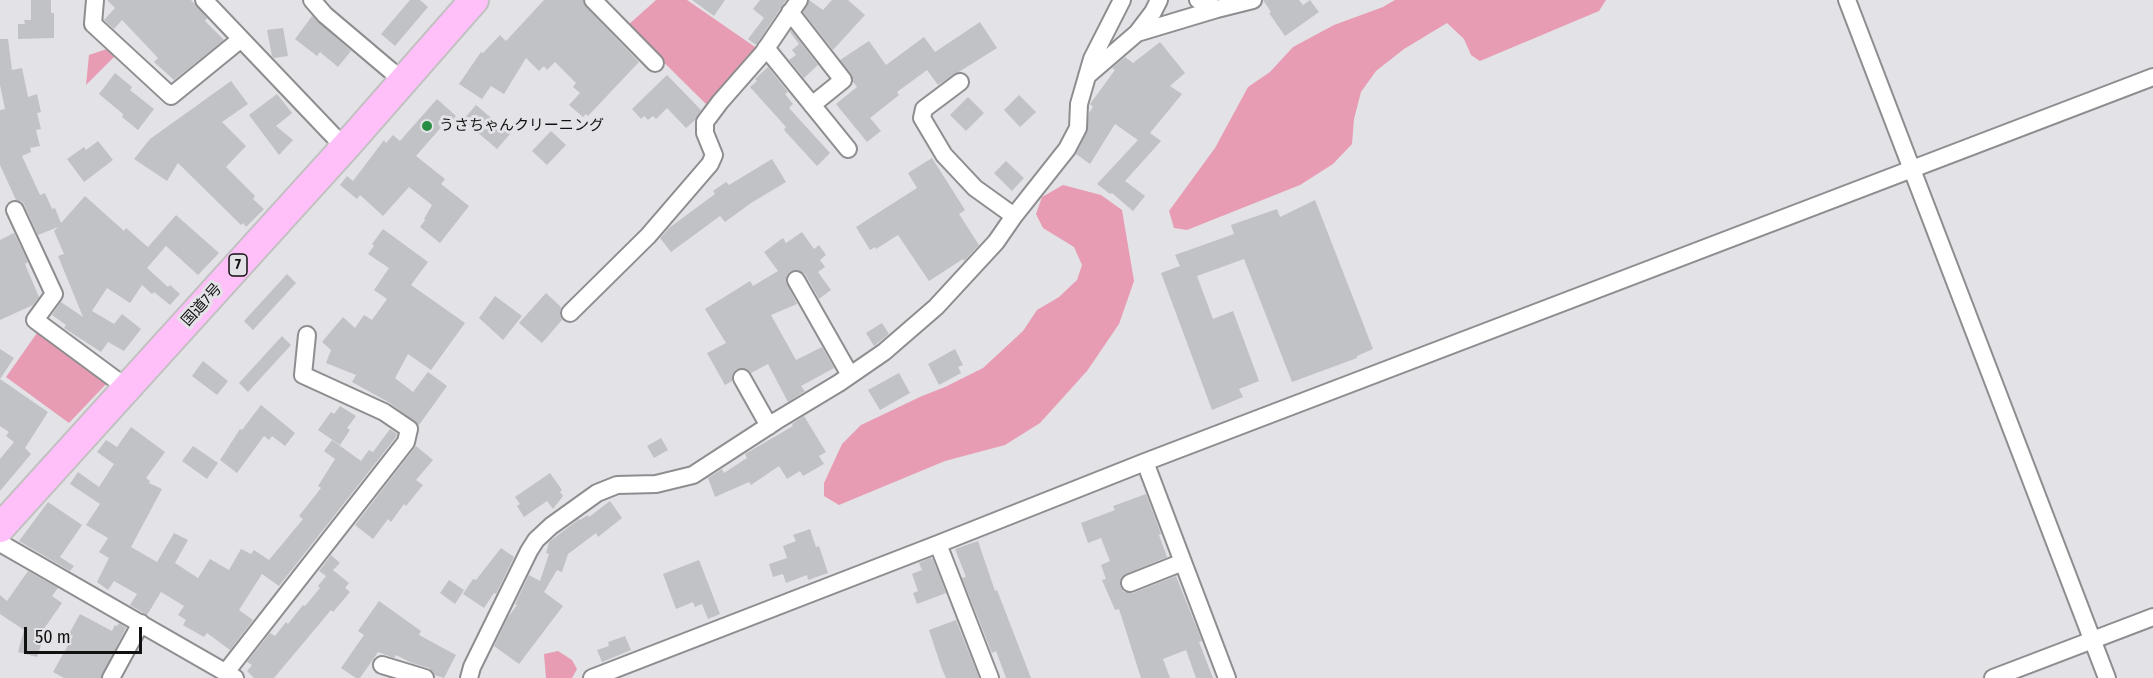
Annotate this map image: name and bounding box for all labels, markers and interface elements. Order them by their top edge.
place label: うさちゃんクリーニング [439,117,604,135]
marker: うさちゃんクリーニング [420,119,434,133]
road number: 7 [229,254,247,276]
street label: 国道7号 [178,280,226,330]
scale bar [27,615,146,653]
text: 50 m [35,626,71,648]

